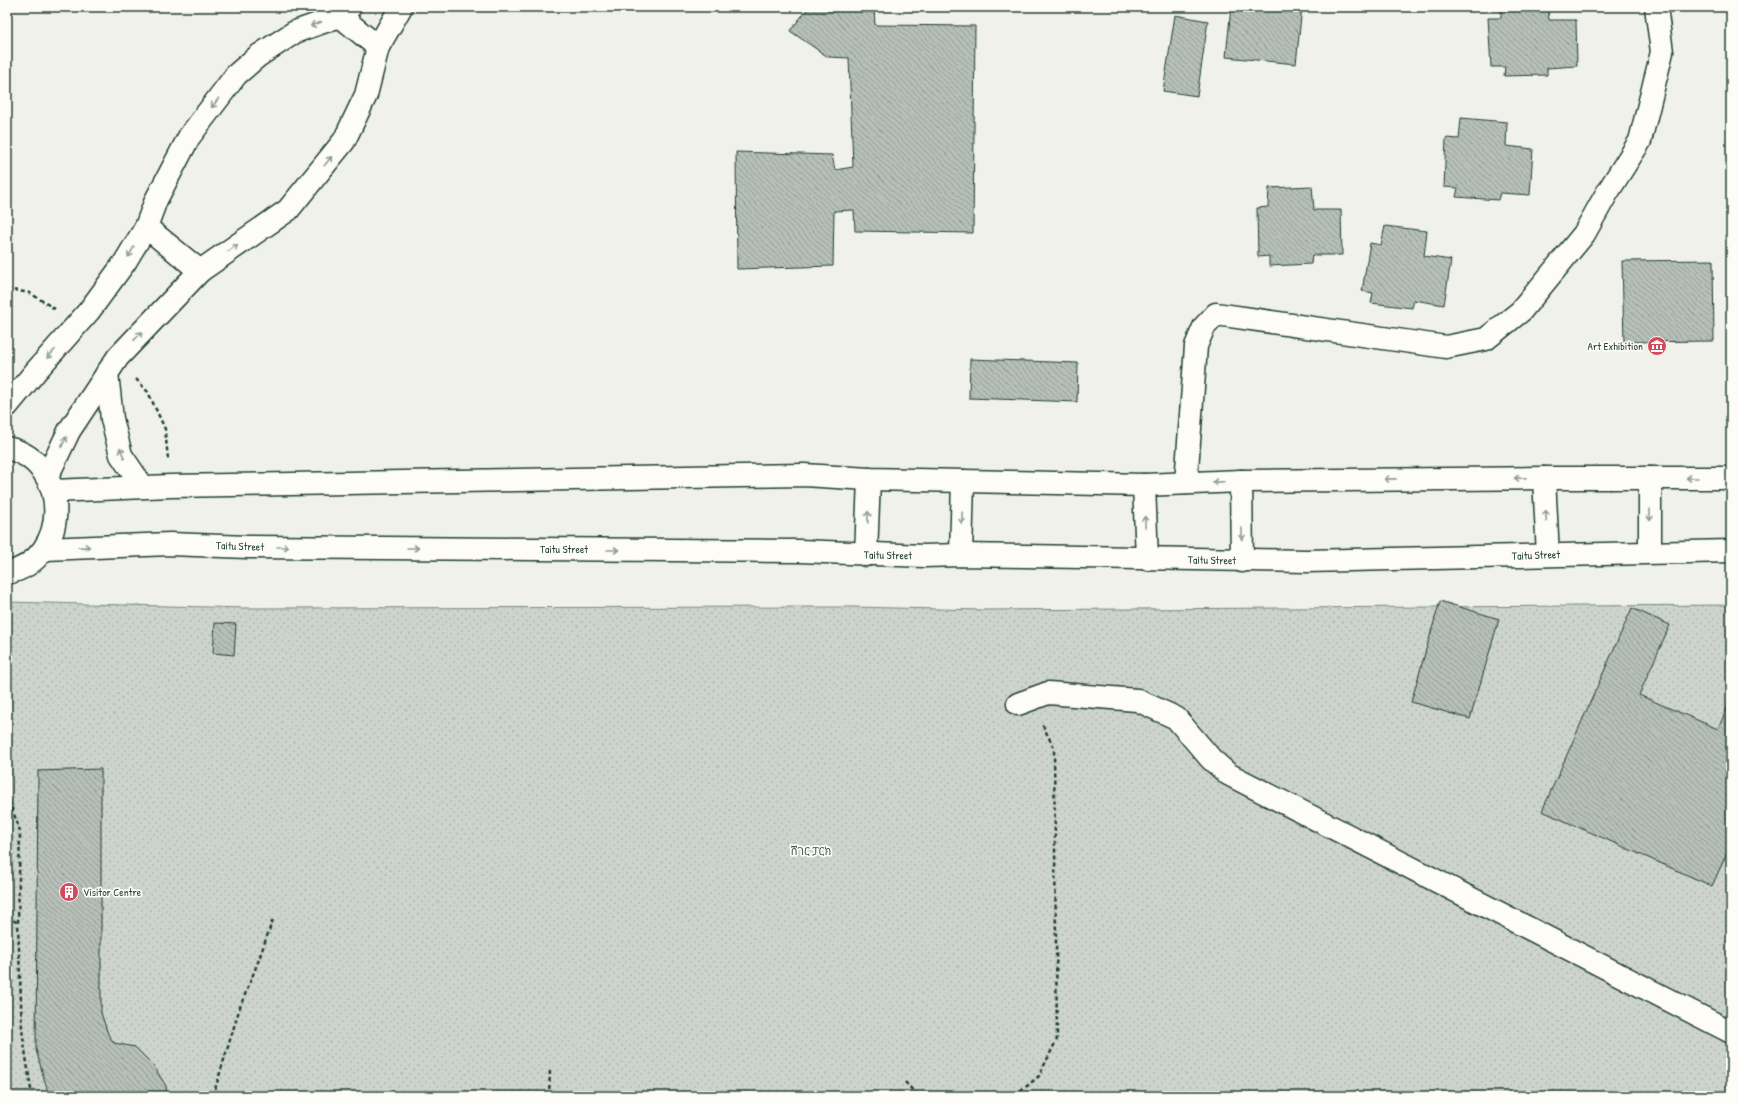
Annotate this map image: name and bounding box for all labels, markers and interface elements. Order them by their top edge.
one-way arrow [310,21,322,29]
one-way arrow [211,97,219,108]
one-way arrow [323,156,332,166]
one-way arrow [227,244,238,252]
one-way arrow [127,246,135,257]
one-way arrow [133,331,142,341]
museum icon: Art Exhibition [1646,335,1668,357]
place label: Art Exhibition [1588,339,1643,353]
one-way arrow [47,349,56,359]
one-way arrow [61,436,68,448]
one-way arrow [117,447,125,459]
one-way arrow [1514,474,1527,482]
one-way arrow [1686,474,1699,482]
one-way arrow [1384,475,1397,483]
one-way arrow [1212,478,1225,486]
one-way arrow [1646,508,1654,521]
one-way arrow [1542,510,1550,523]
one-way arrow [864,511,871,524]
one-way arrow [958,511,966,524]
one-way arrow [1141,516,1149,529]
one-way arrow [1238,527,1246,540]
street label: Taitu Street [216,538,265,554]
street label: Taitu Street [540,542,588,556]
one-way arrow [77,543,90,551]
one-way arrow [276,543,289,551]
one-way arrow [406,544,419,552]
one-way arrow [606,546,619,554]
street label: Taitu Street [1512,547,1561,563]
street label: Taitu Street [864,548,912,562]
street label: Taitu Street [1188,553,1236,567]
park label: ሸገር ፓርክ [791,844,831,858]
building icon: Visitor Centre [58,881,80,903]
place label: Visitor Centre [83,885,142,899]

